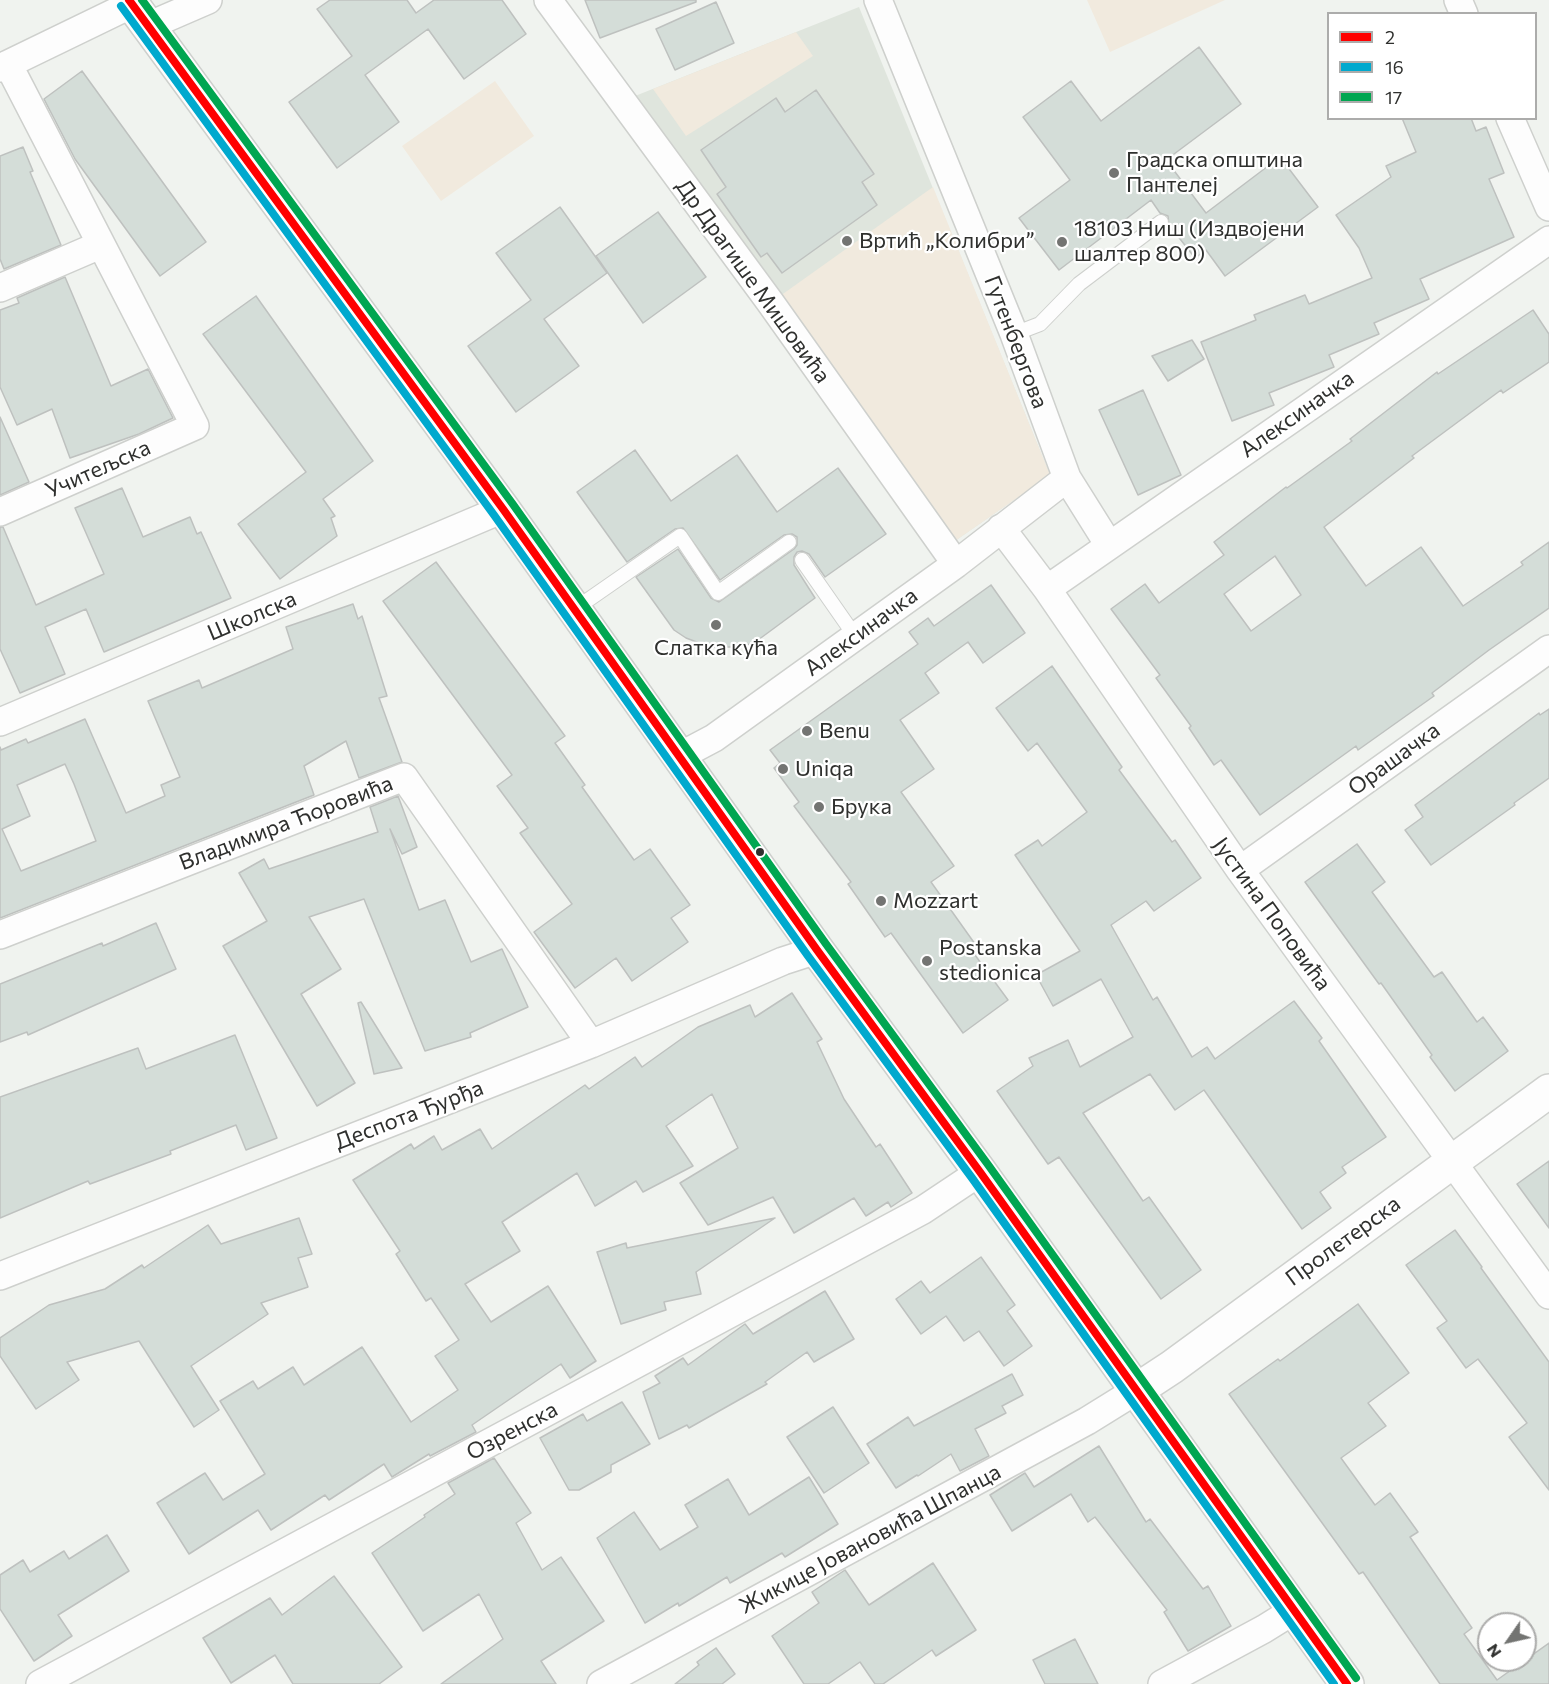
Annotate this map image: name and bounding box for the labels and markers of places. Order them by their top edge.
place label: Градска општина Пантелеј [1126,147,1303,198]
marker: Градска општина Пантелеј [1107,166,1121,180]
place label: 18103 Ниш (Издвојени шалтер 800) [1074,216,1305,268]
place label: Вртић „Колибри” [859,228,1035,254]
marker: Вртић „Колибри” [840,234,854,248]
marker: 18103 Ниш (Издвојени шалтер 800) [1055,235,1069,249]
marker: Слатка кућа [709,618,723,632]
place label: Слатка кућа [654,635,778,661]
place label: Benu [819,718,870,744]
marker: Benu [800,724,814,738]
place label: Uniqa [795,756,854,782]
marker: Uniqa [776,762,790,776]
place label: Брука [831,794,892,820]
marker: Брука [812,800,826,814]
unlabelled marker [754,846,766,858]
place label: Mozzart [893,888,978,914]
marker: Mozzart [874,894,888,908]
place label: Postanska stedionica [939,935,1042,986]
marker: Postanska stedionica [920,954,934,968]

